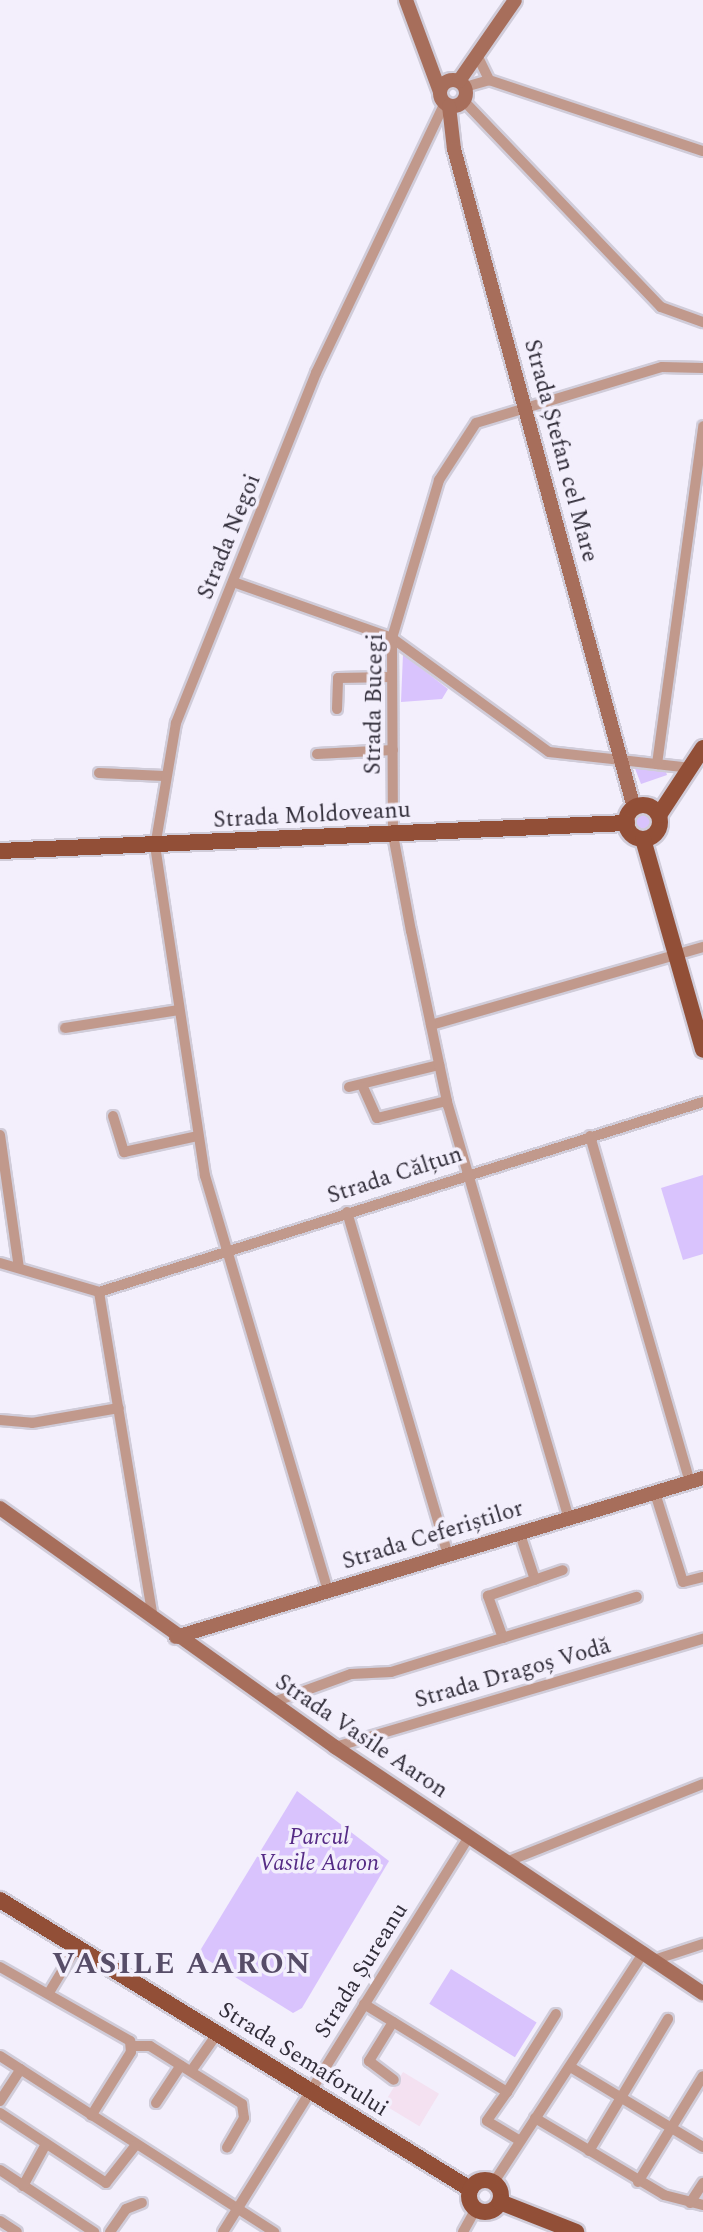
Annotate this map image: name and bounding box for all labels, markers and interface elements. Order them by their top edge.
street label: Strada Ștefan cel Mare [517,337,603,565]
street label: Strada Negoi [192,470,268,604]
street label: Strada Bucegi [360,633,390,775]
street label: Strada Moldoveanu [213,797,411,835]
street label: Strada Călțun [324,1141,466,1211]
street label: Strada Ceferiștilor [339,1495,527,1577]
street label: Strada Dragoș Vodă [412,1633,614,1715]
street label: Strada Vasile Aaron [269,1669,453,1805]
park label: Parcul Vasile Aaron [259,1824,379,1878]
street label: Strada Șureanu [309,1898,415,2044]
district label: VASILE AARON [53,1946,311,1982]
street label: Strada Semaforului [213,1997,393,2123]

